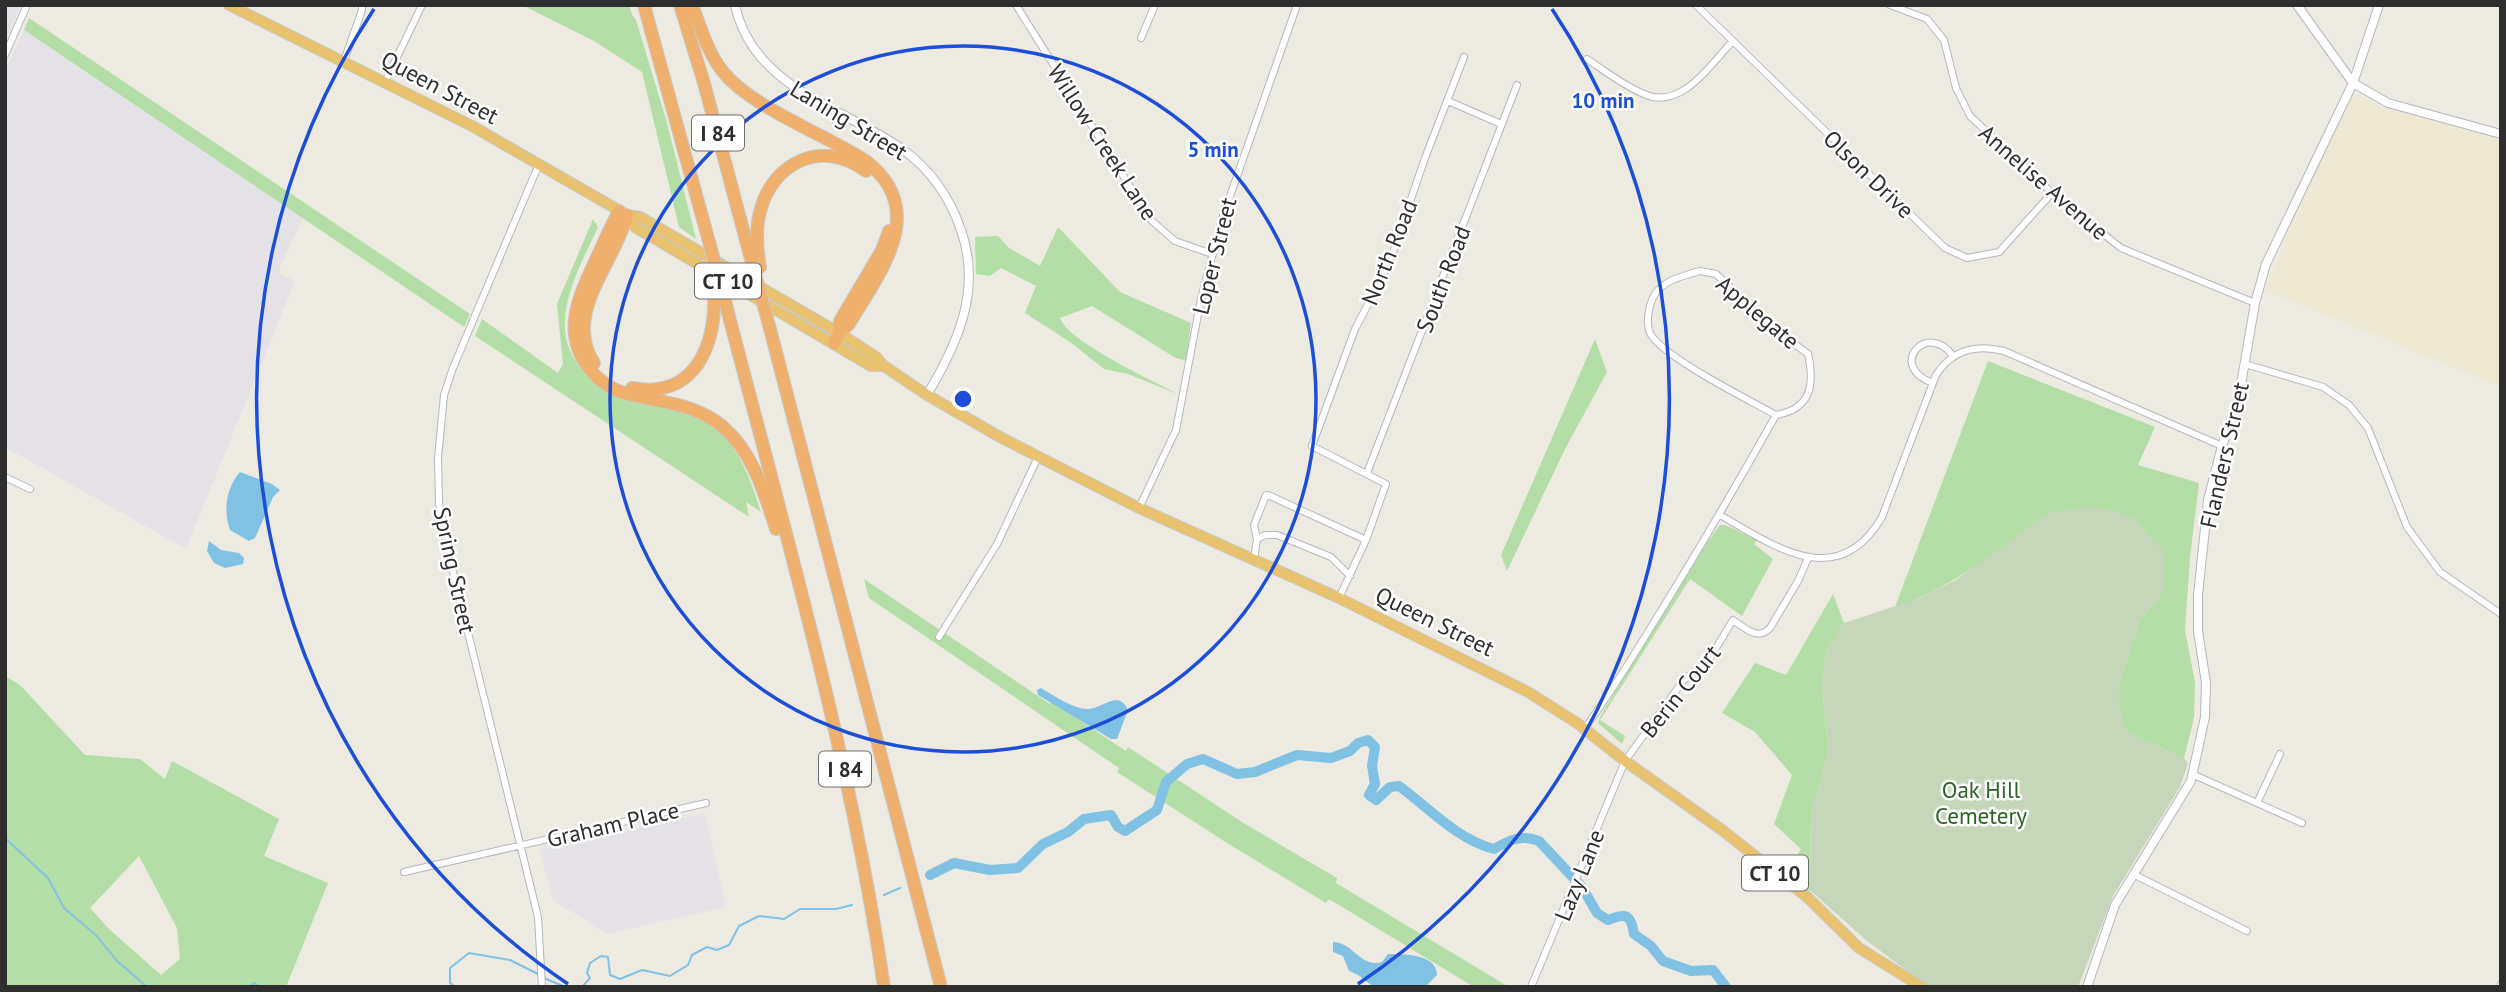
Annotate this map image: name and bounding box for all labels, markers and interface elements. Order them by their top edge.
street label: Queen Street [376,44,504,130]
street label: Willow Creek Lane [1042,58,1164,226]
street label: Laning Street [785,74,913,166]
text: 10 min [1571,87,1635,114]
road number: I 84 [692,116,744,150]
street label: Annelise Avenue [1973,118,2115,246]
street label: Olson Drive [1818,124,1920,224]
text: 5 min [1187,136,1239,163]
street label: Loper Street [1185,194,1243,318]
street label: North Road [1355,195,1423,309]
street label: South Road [1409,221,1477,337]
road number: CT 10 [695,264,761,298]
street label: Applegate [1711,269,1805,355]
street label: Flanders Street [2193,379,2255,531]
centre of rings [951,387,975,411]
street label: Spring Street [427,504,483,636]
street label: Queen Street [1371,580,1499,662]
street label: Berin Court [1634,639,1726,743]
road number: I 84 [819,752,871,786]
park label: Oak Hill Cemetery [1935,775,2027,830]
street label: Graham Place [544,795,682,853]
street label: Lazy Lane [1548,825,1610,925]
road number: CT 10 [1742,856,1808,890]

